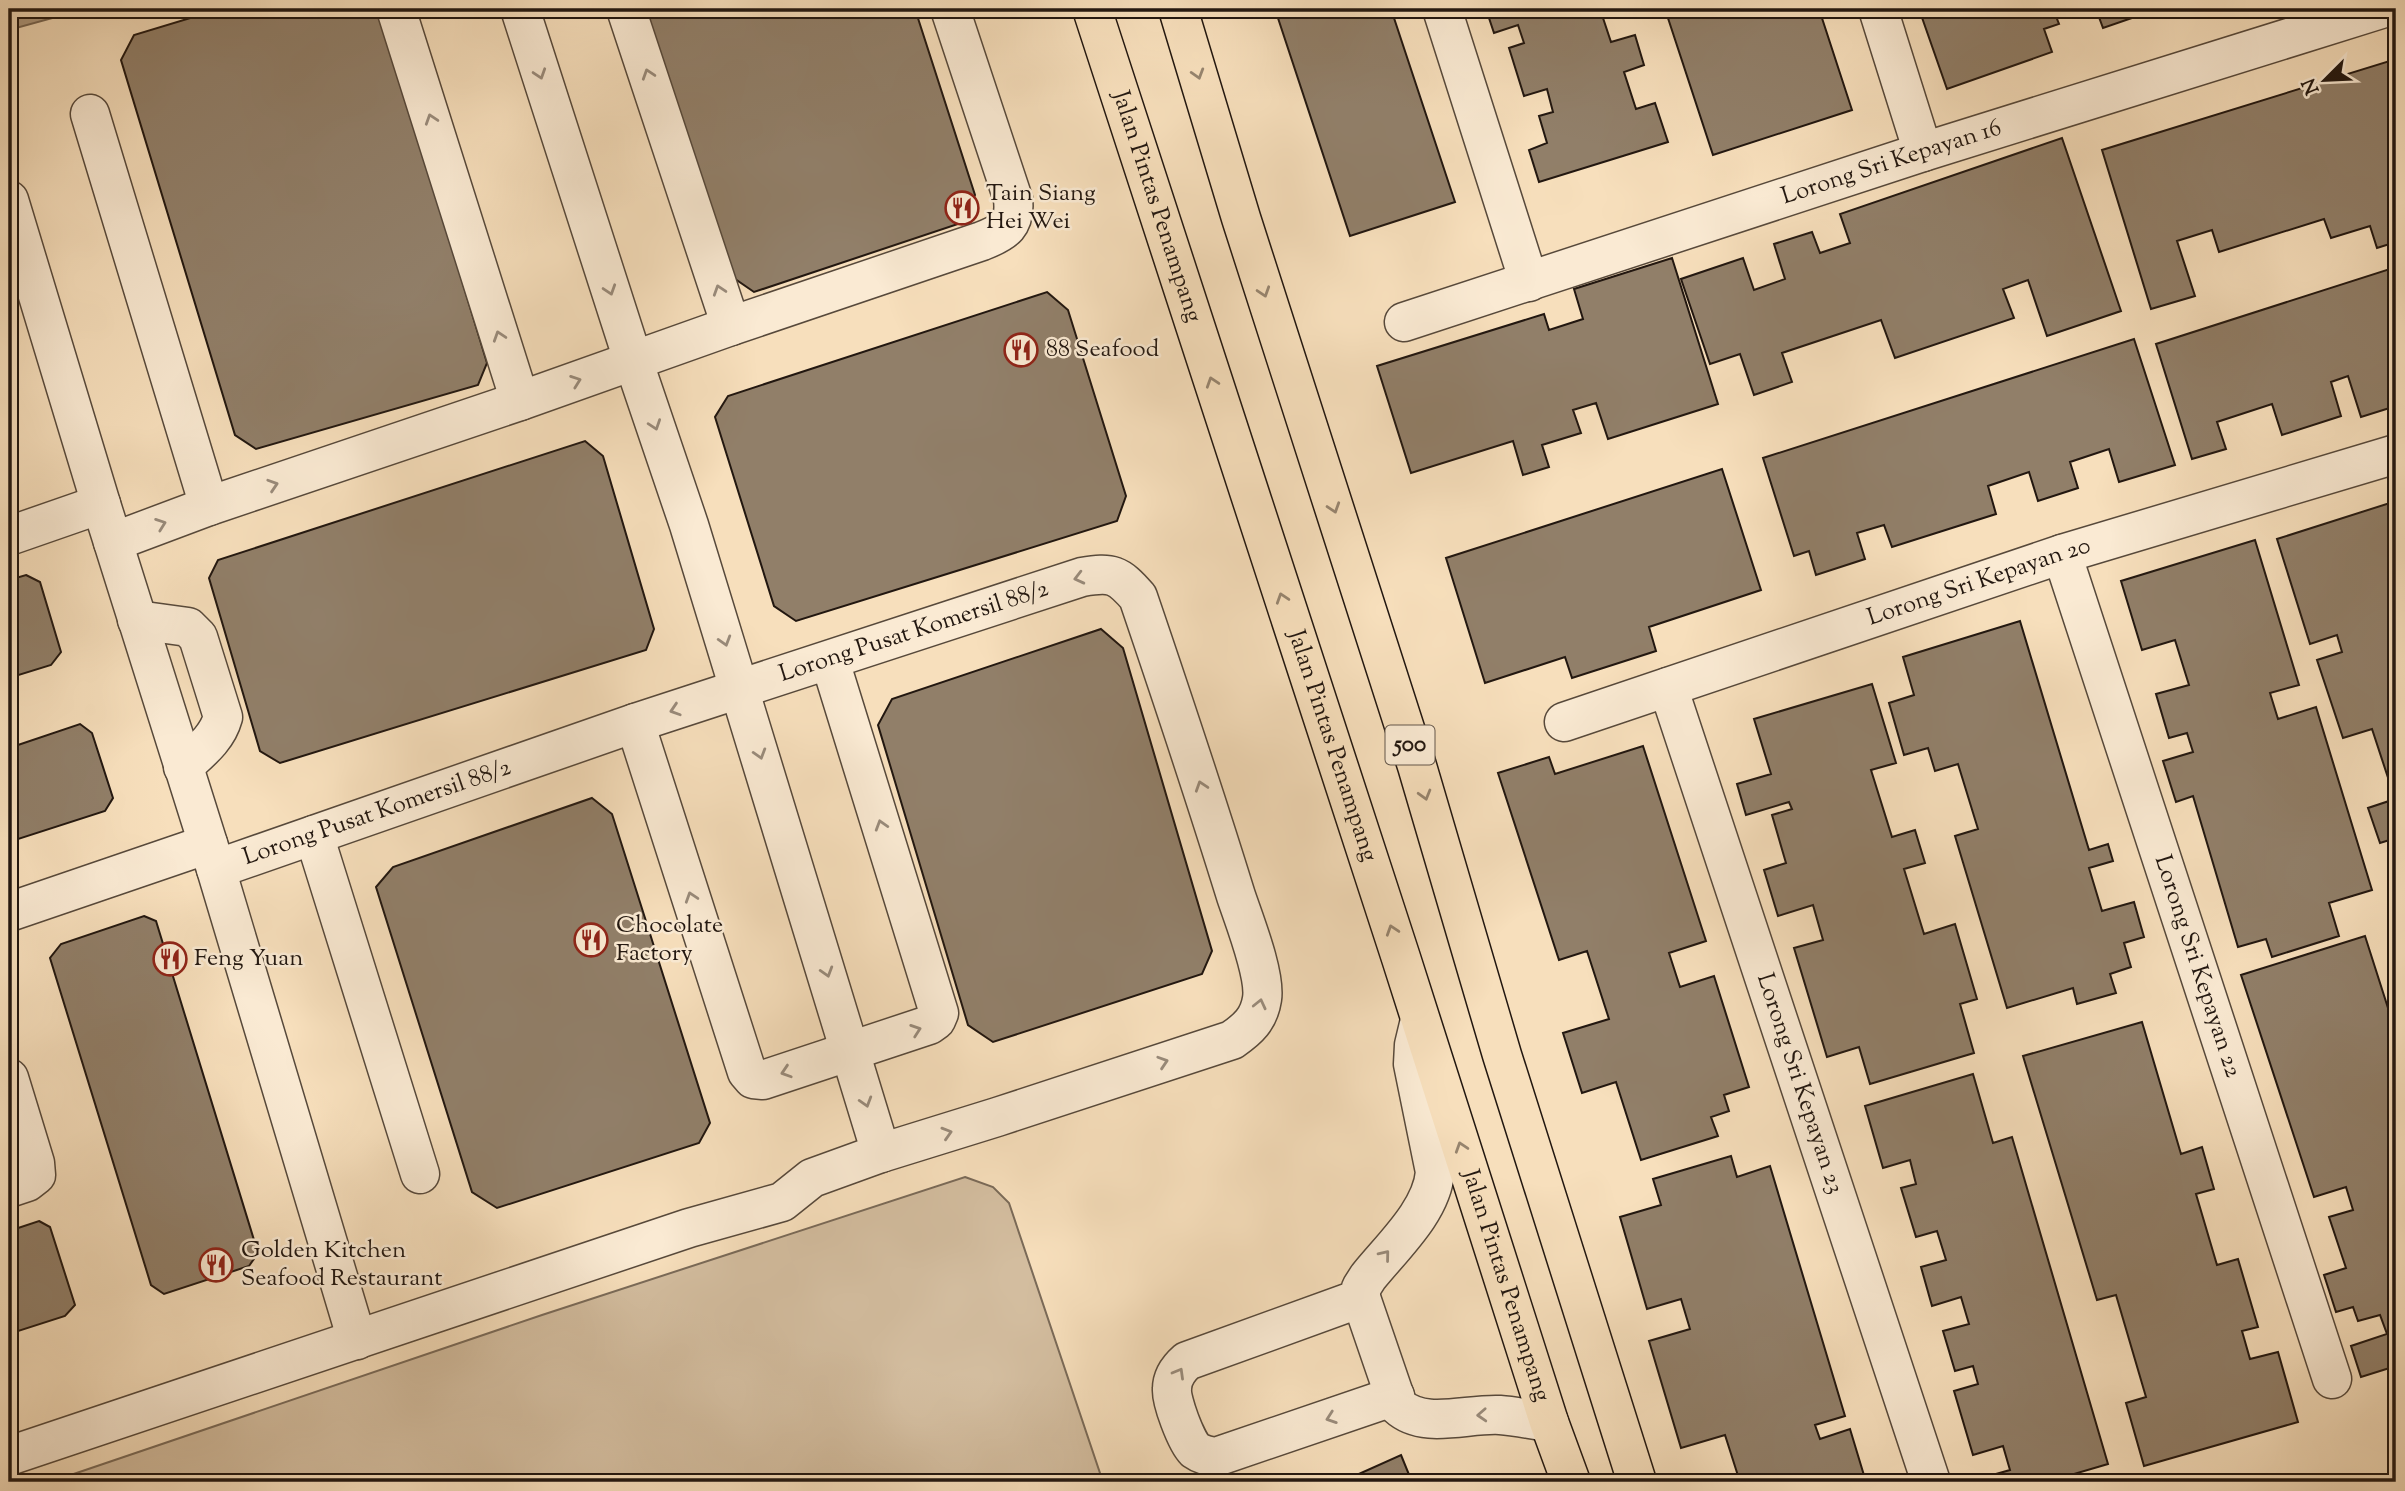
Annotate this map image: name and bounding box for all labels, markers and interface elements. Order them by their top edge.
north arrow [2290,46,2360,116]
one-way arrow [532,67,547,79]
one-way arrow [1189,68,1204,80]
one-way arrow [642,69,656,81]
text: N [2296,73,2327,98]
street label: Jalan Pintas Penampang [1102,85,1210,327]
street label: Lorong Sri Kepayan 16 [1777,111,2006,214]
one-way arrow [424,113,439,125]
place label: Tain Siang Hei Wei [986,177,1096,239]
restaurant icon: Tain Siang Hei Wei [943,189,981,227]
one-way arrow [602,284,616,296]
one-way arrow [713,285,727,297]
one-way arrow [1256,285,1271,297]
one-way arrow [493,330,507,343]
restaurant icon: 88 Seafood [1002,331,1040,369]
place label: 88 Seafood [1046,333,1160,367]
one-way arrow [570,375,582,389]
one-way arrow [1205,376,1220,388]
one-way arrow [647,418,661,430]
one-way arrow [267,479,279,493]
one-way arrow [1326,502,1340,514]
one-way arrow [154,518,166,532]
street label: Lorong Sri Kepayan 20 [1863,529,2095,635]
one-way arrow [1073,570,1085,584]
street label: Lorong Pusat Komersil 88/2 [775,572,1053,692]
one-way arrow [1276,592,1290,605]
street label: Jalan Pintas Penampang [1278,624,1386,866]
one-way arrow [717,634,731,647]
one-way arrow [669,702,682,716]
road number: 500 [1386,726,1434,764]
one-way arrow [751,748,766,760]
street label: Lorong Pusat Komersil 88/2 [238,751,516,875]
one-way arrow [1195,781,1210,793]
one-way arrow [1417,789,1432,801]
one-way arrow [875,819,890,831]
street label: Lorong Sri Kepayan 22 [2145,851,2249,1082]
one-way arrow [685,891,700,903]
place label: Chocolate Factory [616,909,723,971]
restaurant icon: Chocolate Factory [572,921,610,959]
one-way arrow [1386,925,1400,937]
restaurant icon: Feng Yuan [151,940,189,978]
place label: Feng Yuan [194,942,303,976]
one-way arrow [818,966,833,978]
street label: Lorong Sri Kepayan 23 [1747,969,1852,1199]
one-way arrow [1251,999,1266,1011]
one-way arrow [909,1023,921,1038]
one-way arrow [1156,1056,1168,1070]
one-way arrow [781,1064,793,1079]
one-way arrow [858,1096,873,1108]
one-way arrow [940,1126,952,1141]
one-way arrow [1455,1141,1469,1154]
street label: Jalan Pintas Penampang [1452,1164,1559,1406]
place label: Golden Kitchen Seafood Restaurant [241,1234,442,1296]
restaurant icon: Golden Kitchen Seafood Restaurant [197,1246,235,1284]
one-way arrow [1377,1251,1390,1263]
one-way arrow [1171,1368,1184,1381]
one-way arrow [1476,1408,1487,1423]
one-way arrow [1325,1410,1337,1424]

